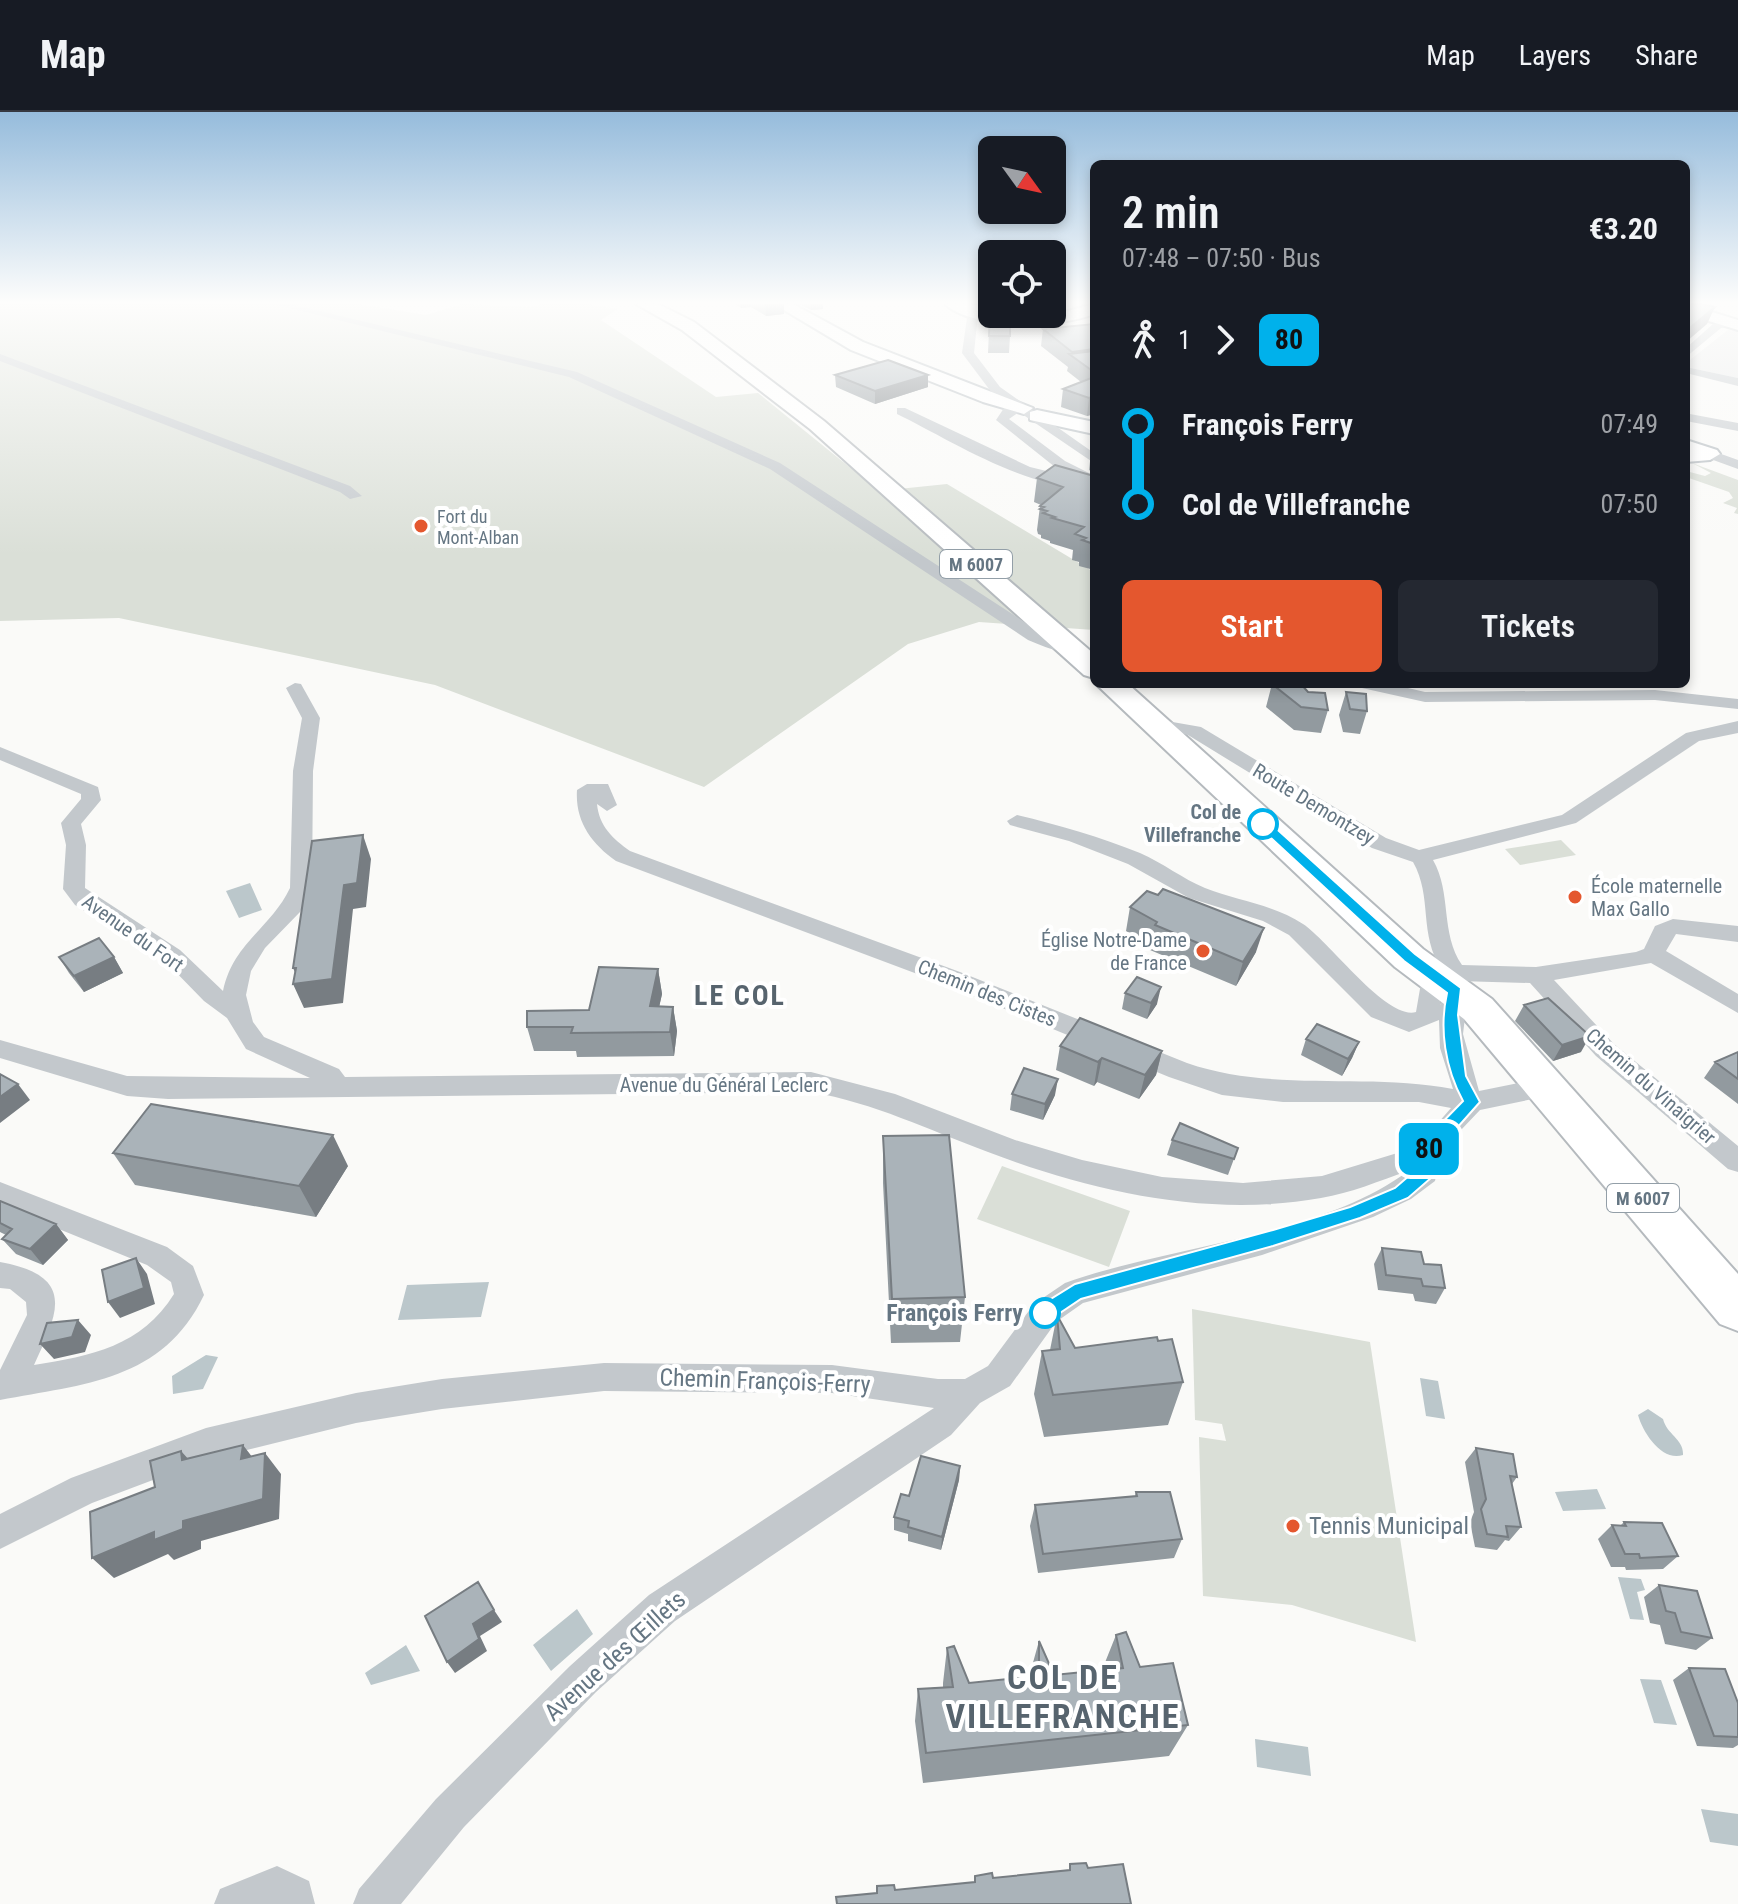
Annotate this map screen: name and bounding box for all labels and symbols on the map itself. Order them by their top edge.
north arrow [978,136,1066,224]
place label: Fort du Mont-Alban [437,506,519,548]
marker: Fort du Mont-Alban [412,517,430,535]
road number: M 6007 [940,550,1012,578]
street label: Route Demontzey [1249,758,1379,850]
place label: Col de Villefranche [1144,800,1241,847]
marker: Col de Villefranche [1248,809,1278,839]
place label: École maternelle Max Gallo [1591,874,1722,921]
marker: École maternelle Max Gallo [1566,888,1584,906]
street label: Avenue du Fort [78,889,188,977]
place label: Église Notre-Dame de France [1041,928,1187,975]
marker: Église Notre-Dame de France [1194,942,1212,960]
street label: Chemin des Cistes [914,954,1060,1032]
district label: LE COL [694,979,786,1012]
street label: Chemin du Vinaigrier [1581,1023,1721,1149]
street label: Avenue du Général Leclerc [620,1073,828,1097]
line badge: 80 [1393,1123,1465,1175]
road number: M 6007 [1607,1184,1679,1212]
marker: François Ferry [1030,1298,1060,1328]
place label: François Ferry [886,1299,1023,1327]
street label: Chemin François-Ferry [659,1363,871,1399]
place label: Tennis Municipal [1309,1512,1469,1540]
marker: Tennis Municipal [1284,1517,1302,1535]
street label: Avenue des Œillets [539,1585,691,1727]
district label: COL DE VILLEFRANCHE [945,1657,1181,1736]

